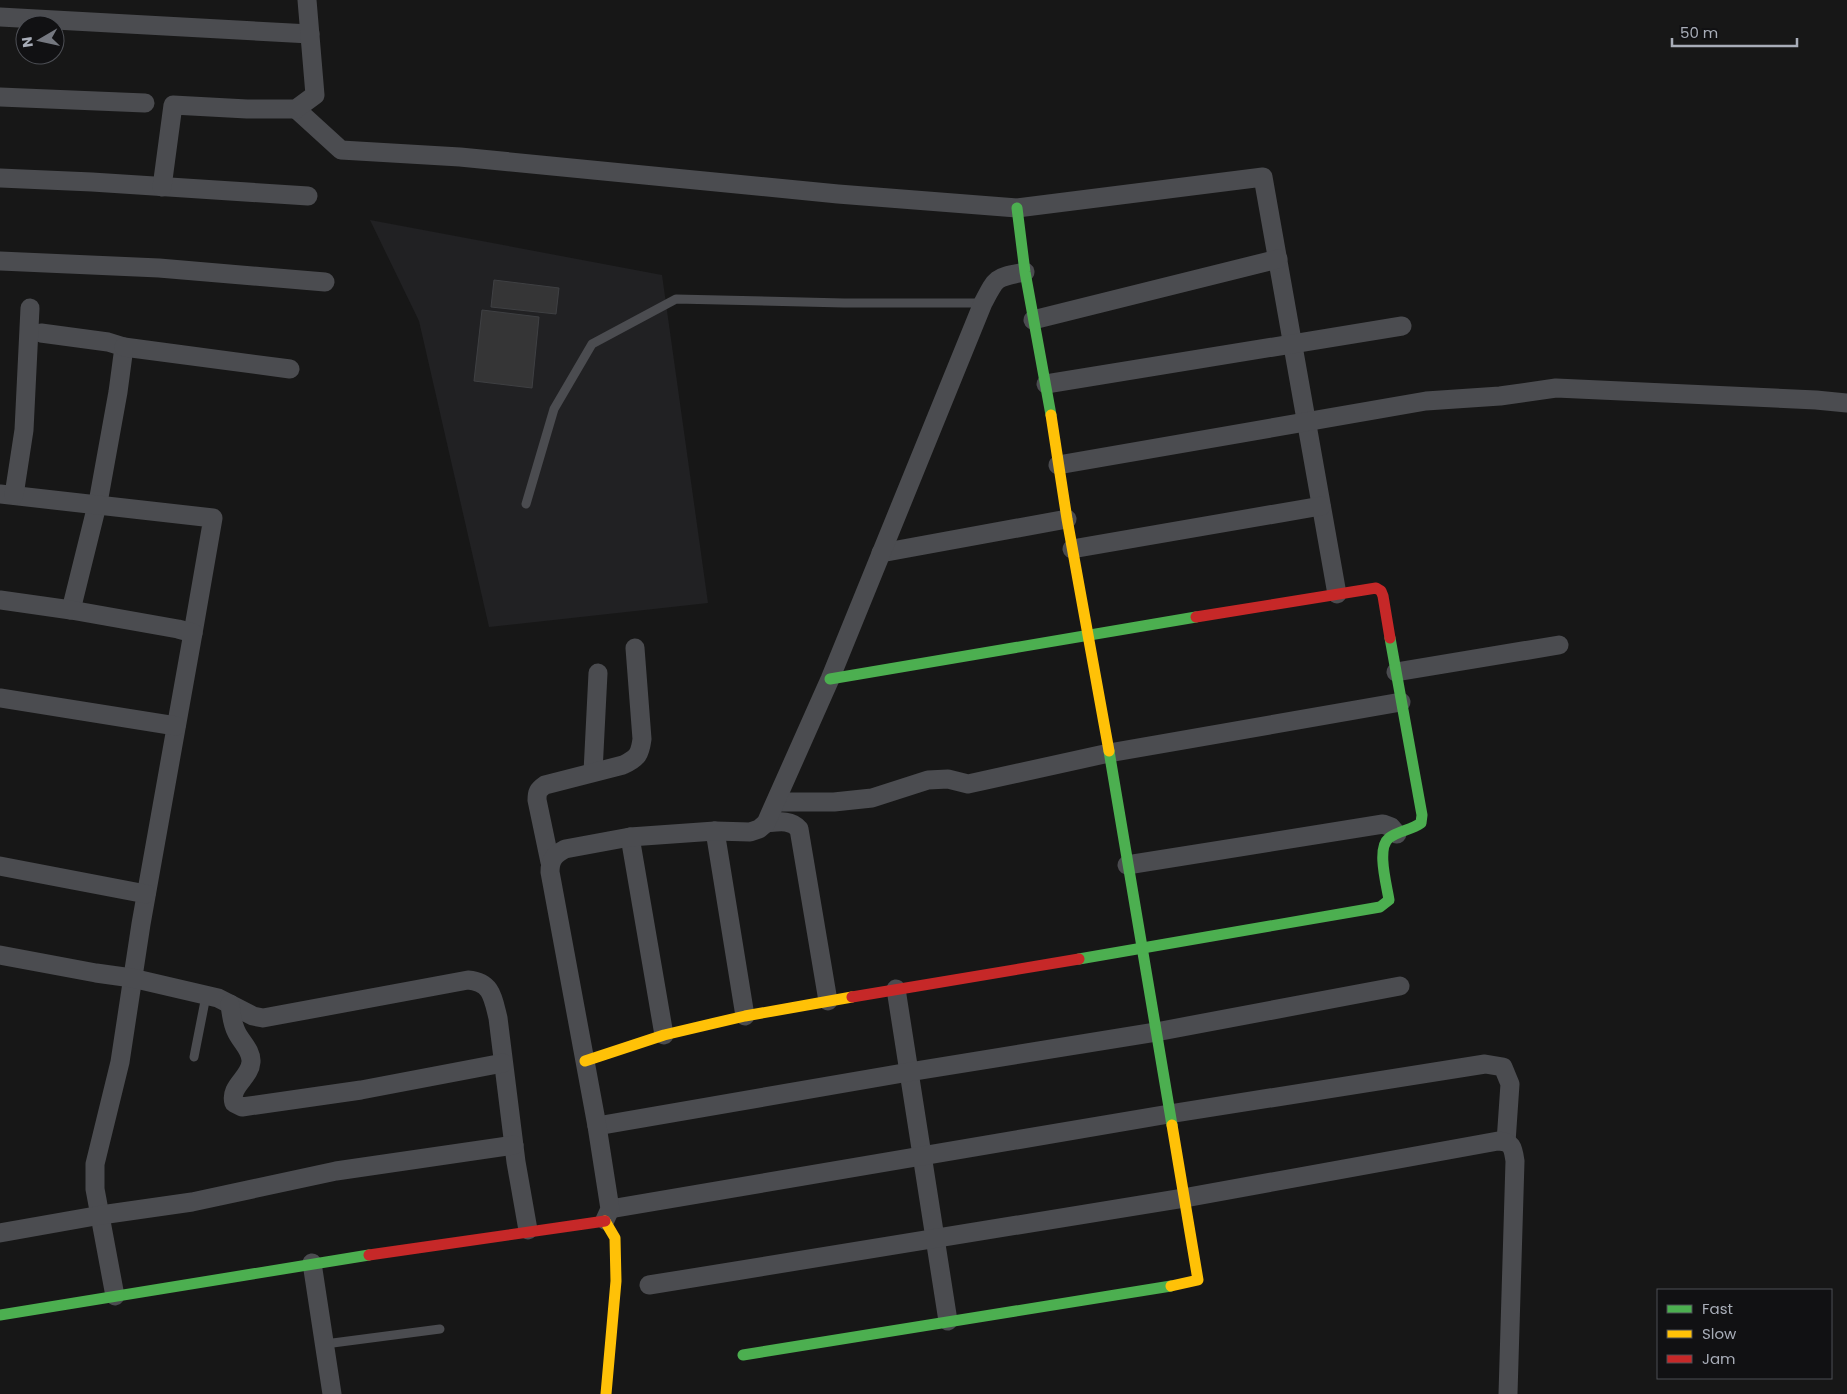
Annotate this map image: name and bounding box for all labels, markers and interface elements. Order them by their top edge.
north arrow [15,15,65,65]
scale bar [1672,15,1797,47]
text: 50 m [1680,22,1718,43]
text: N [16,35,38,49]
legend [1657,1289,1832,1379]
text: Fast [1702,1298,1733,1319]
text: Slow [1702,1323,1737,1344]
text: Jam [1702,1348,1736,1369]

